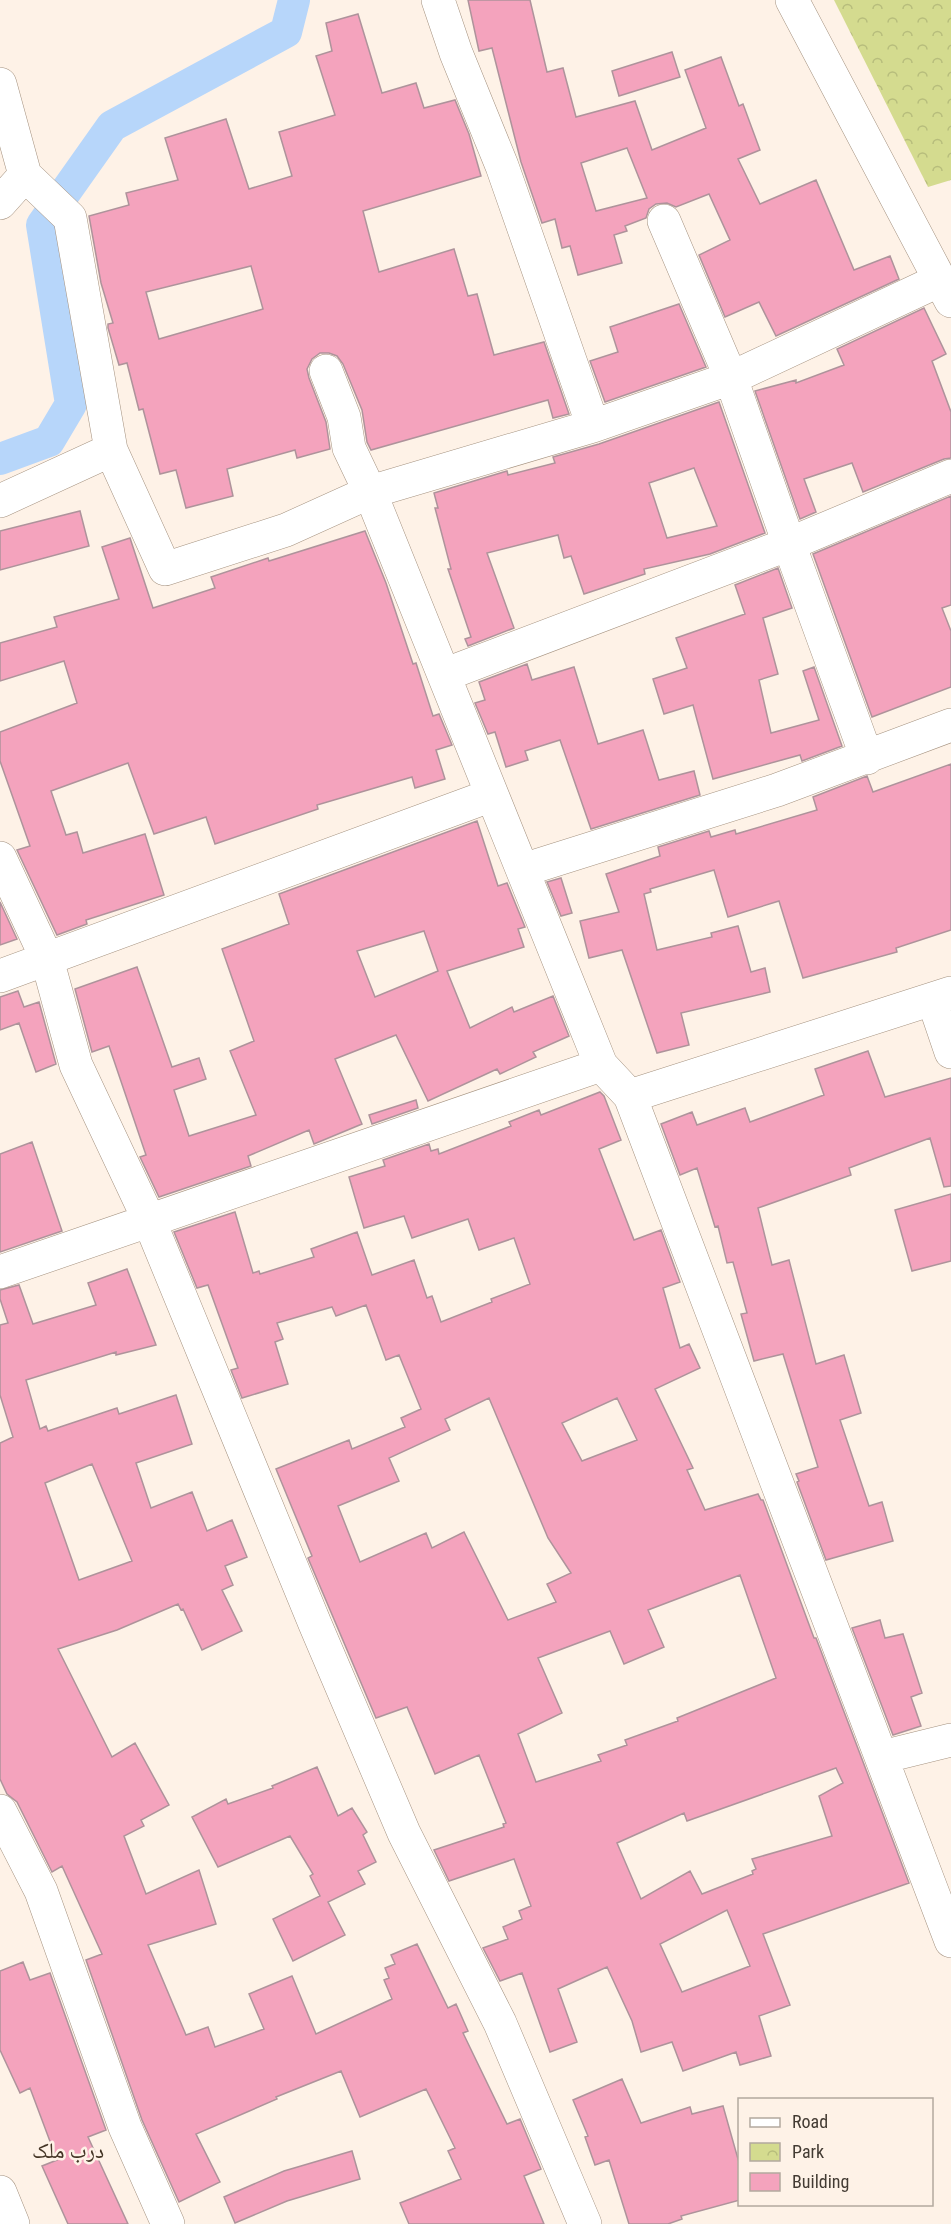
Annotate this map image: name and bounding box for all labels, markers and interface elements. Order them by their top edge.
legend [738,2098,933,2206]
text: Road [792,2111,828,2132]
district label: درب ملک [32,2138,104,2163]
text: Park [792,2141,824,2162]
text: Building [792,2171,849,2192]

